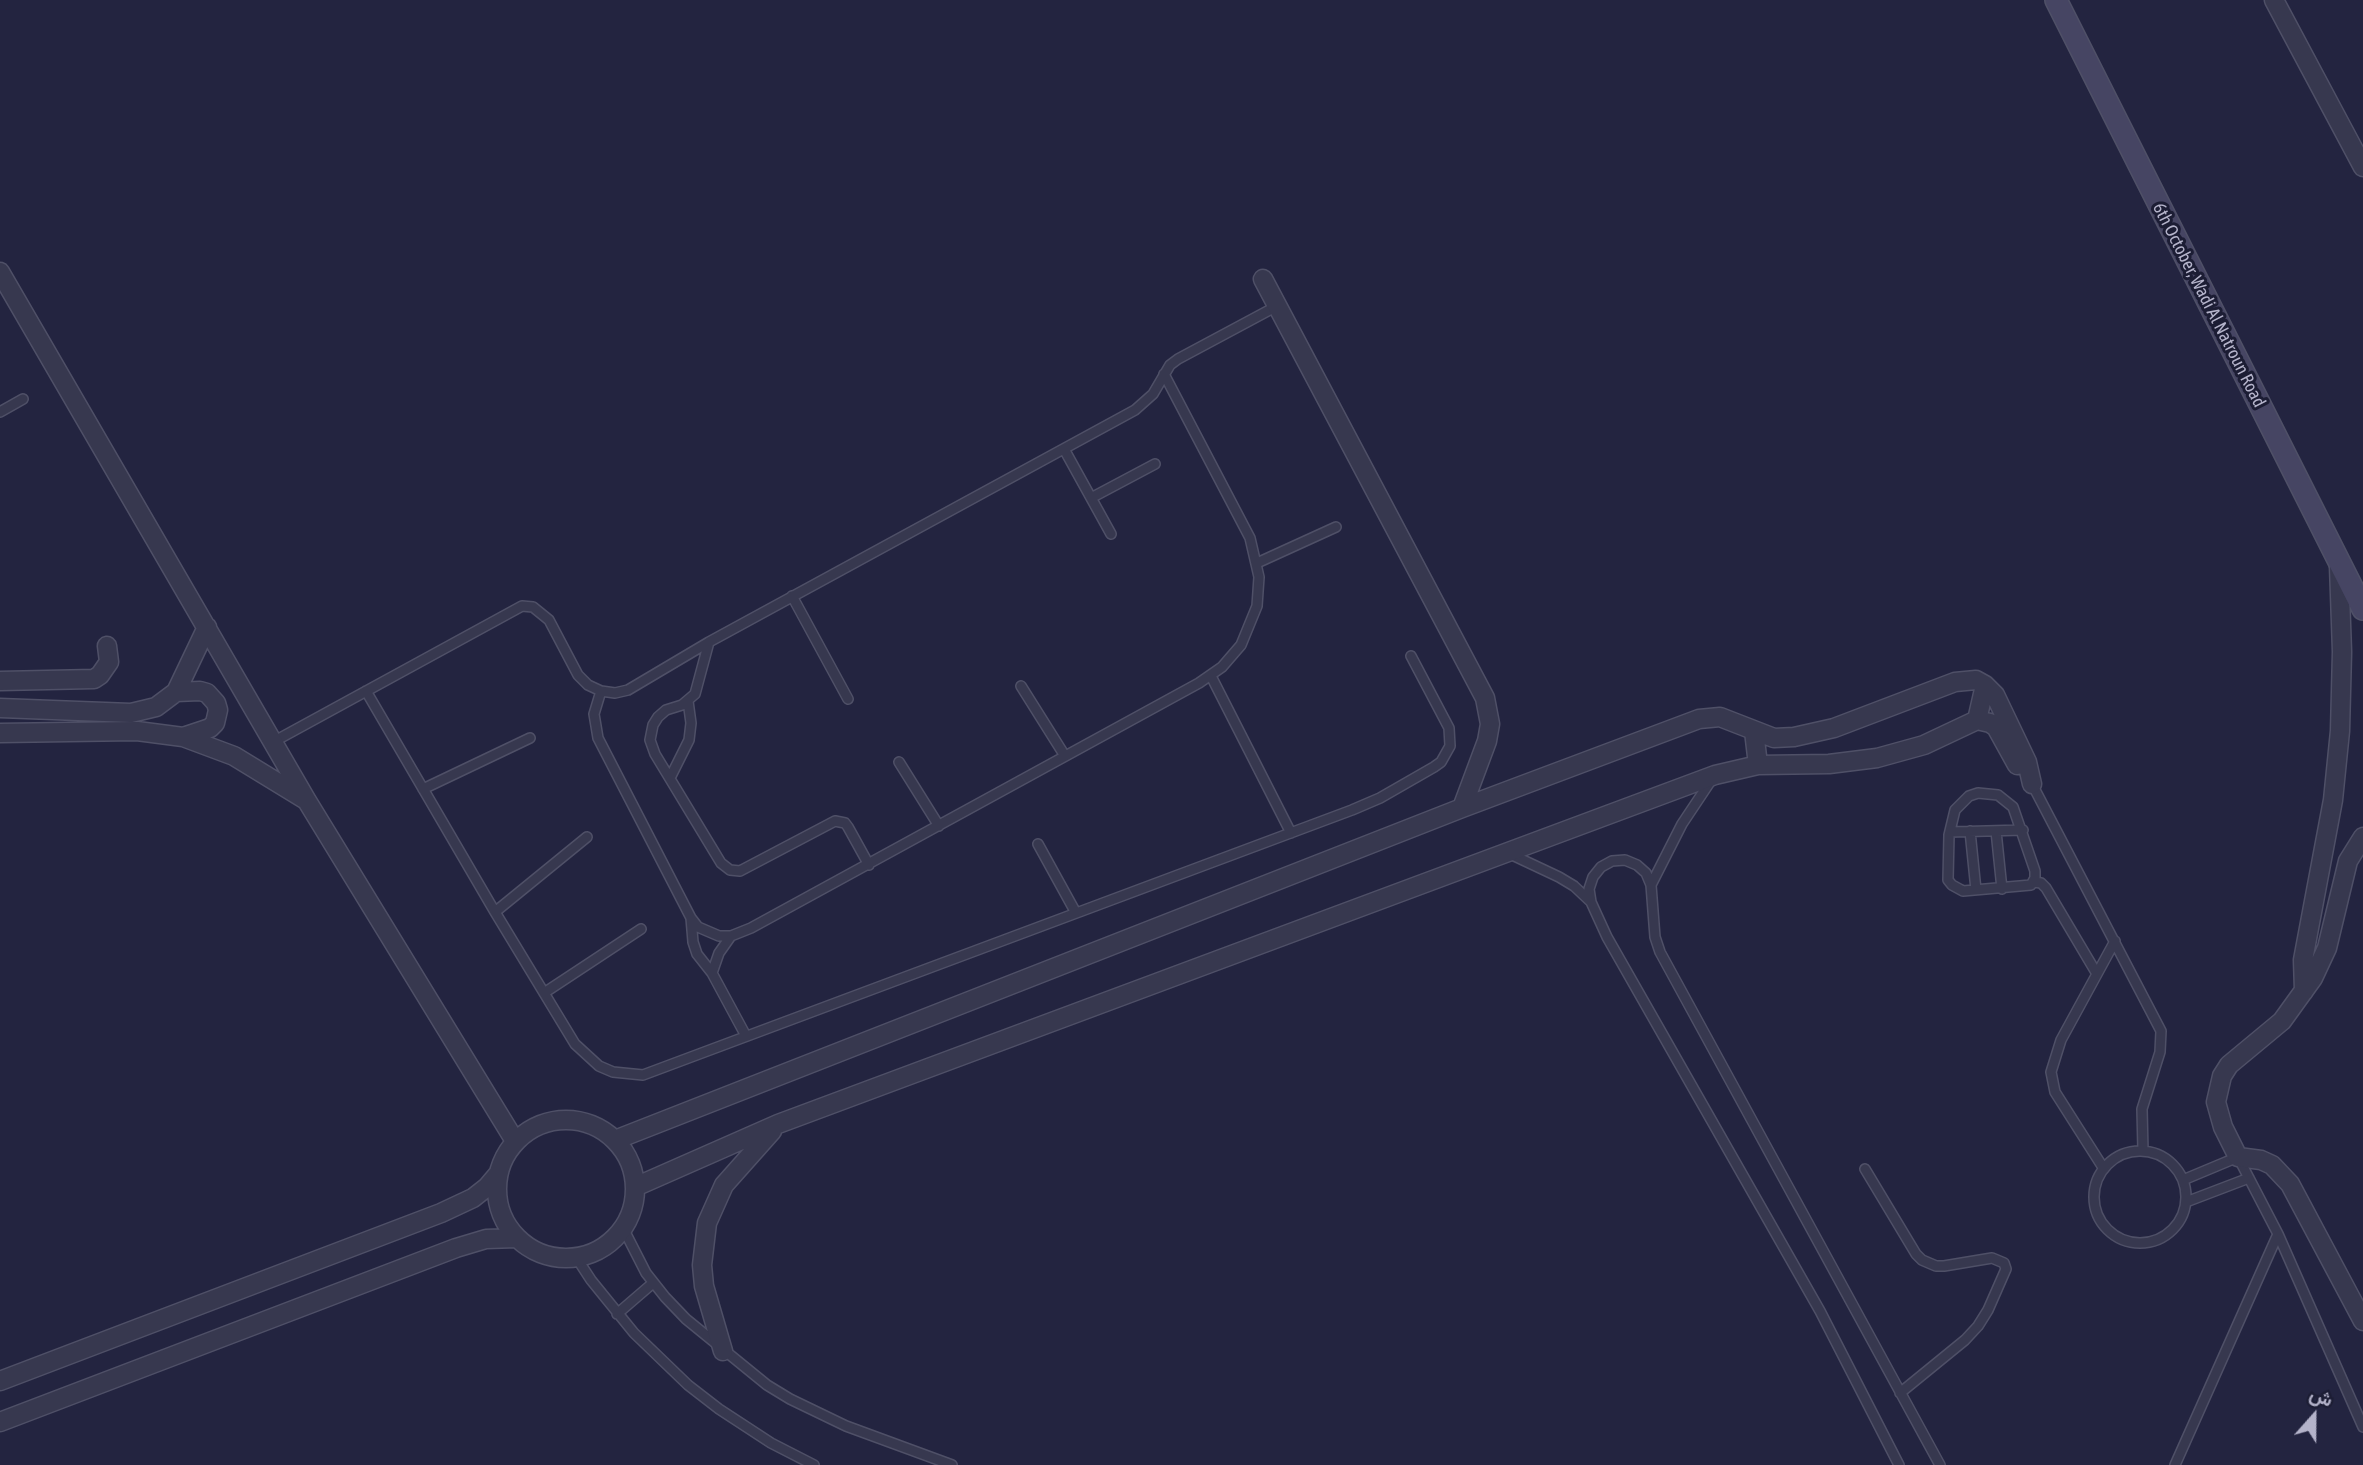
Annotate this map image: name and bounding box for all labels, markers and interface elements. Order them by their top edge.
street label: 6th October, Wadi Al Natroun Road [2148,199,2270,411]
north arrow [2279,1381,2349,1451]
text: ش [2307,1382,2336,1411]

